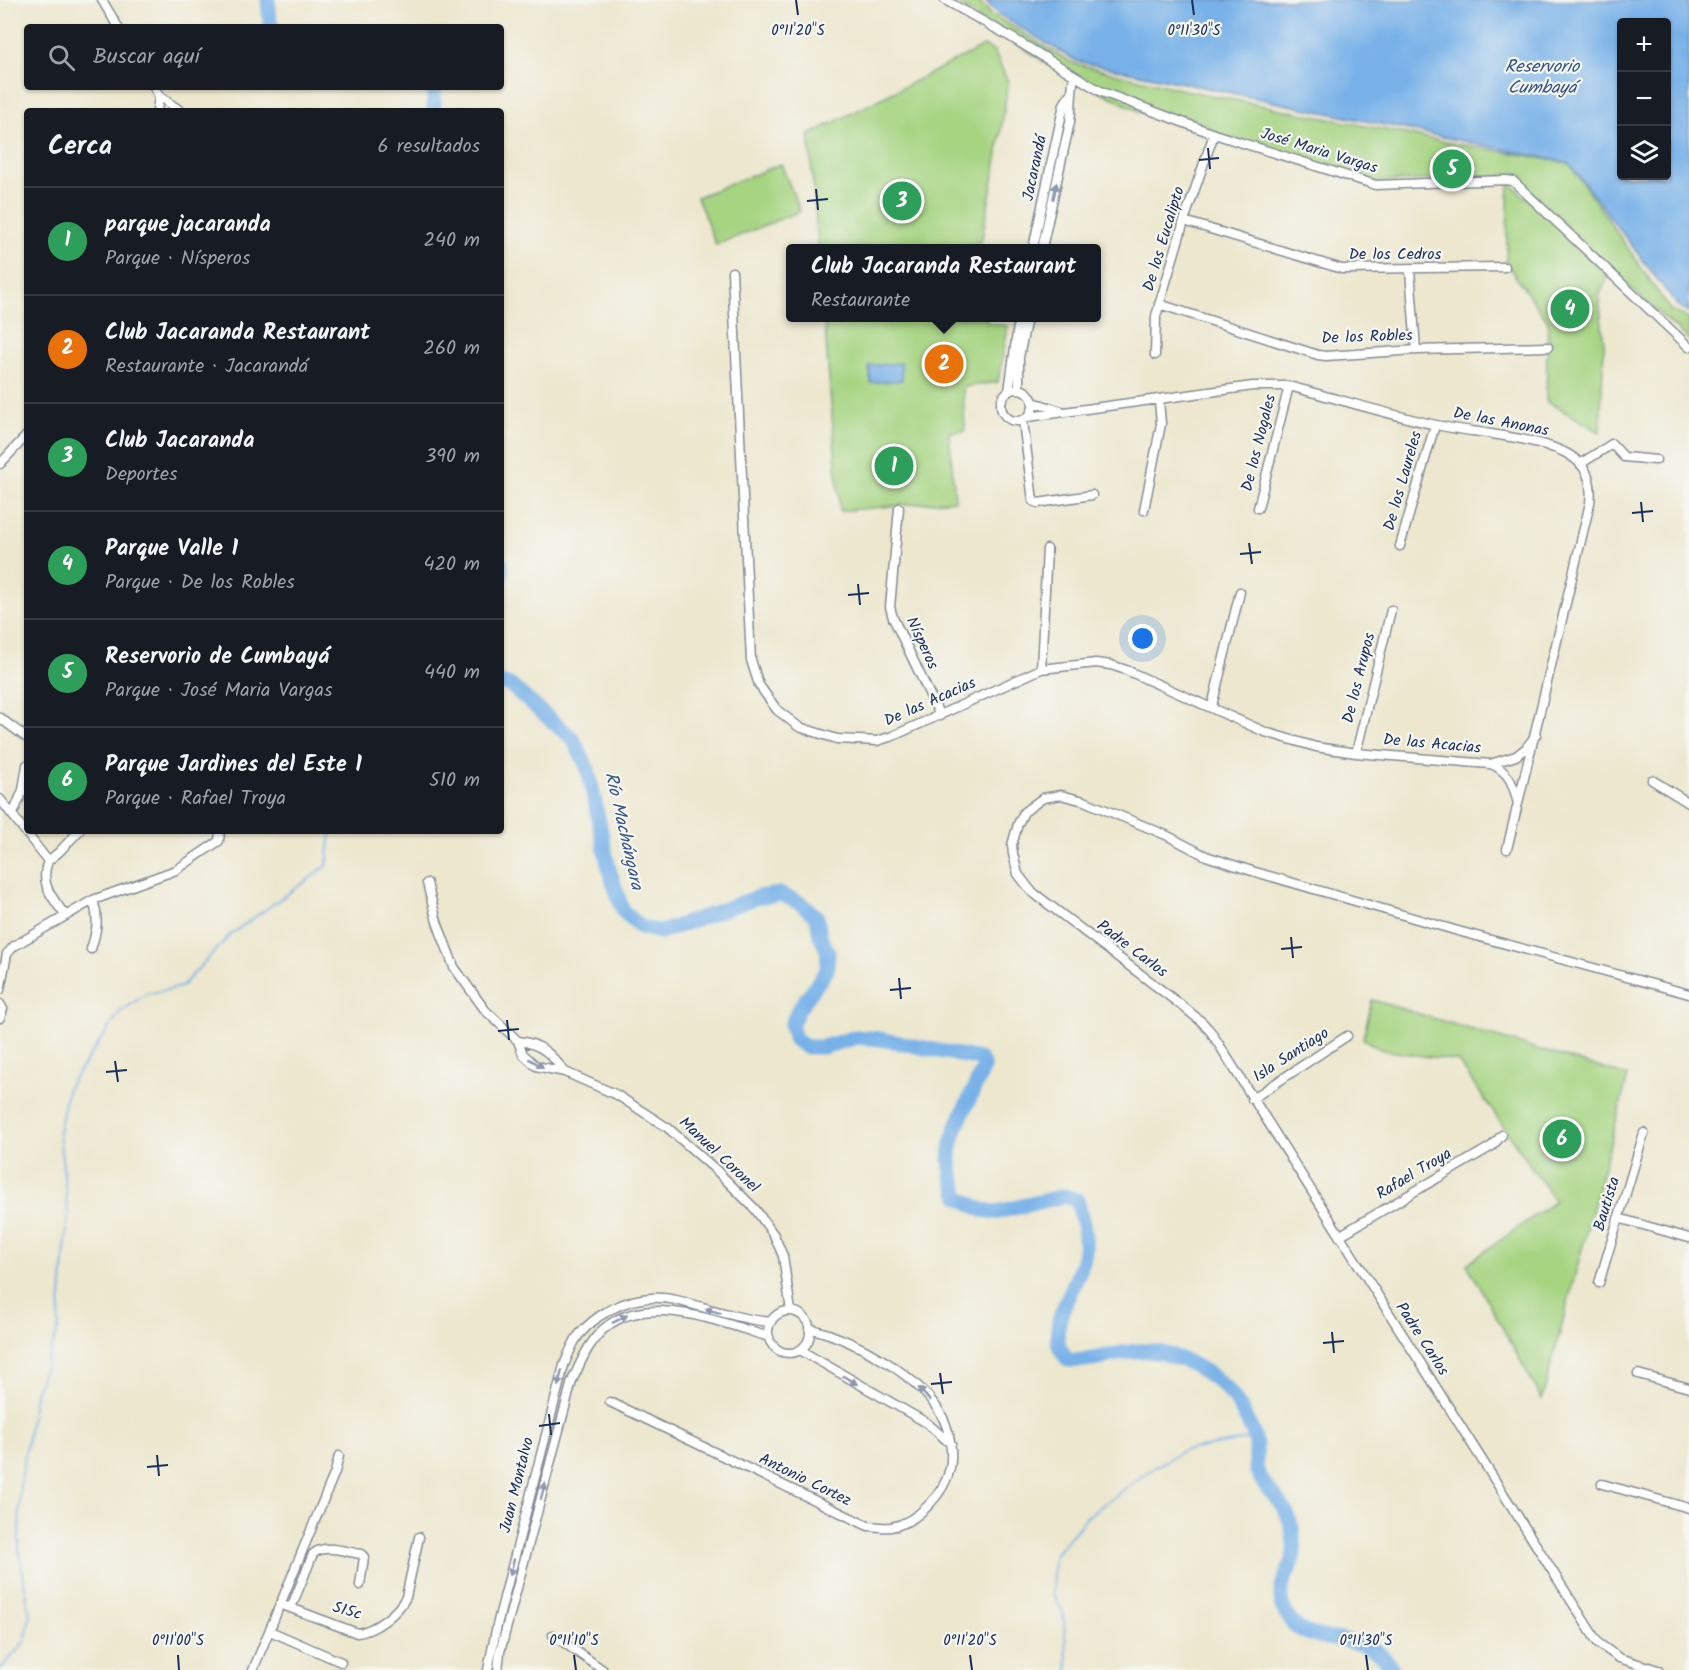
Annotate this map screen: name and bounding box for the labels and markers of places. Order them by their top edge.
pin: 5 [1432,146,1472,192]
pin: 3 [882,178,922,224]
pin: 4 [1550,286,1590,332]
pin: 2 [924,342,964,386]
pin: 1 [874,444,914,488]
pin: 6 [1542,1116,1582,1162]

